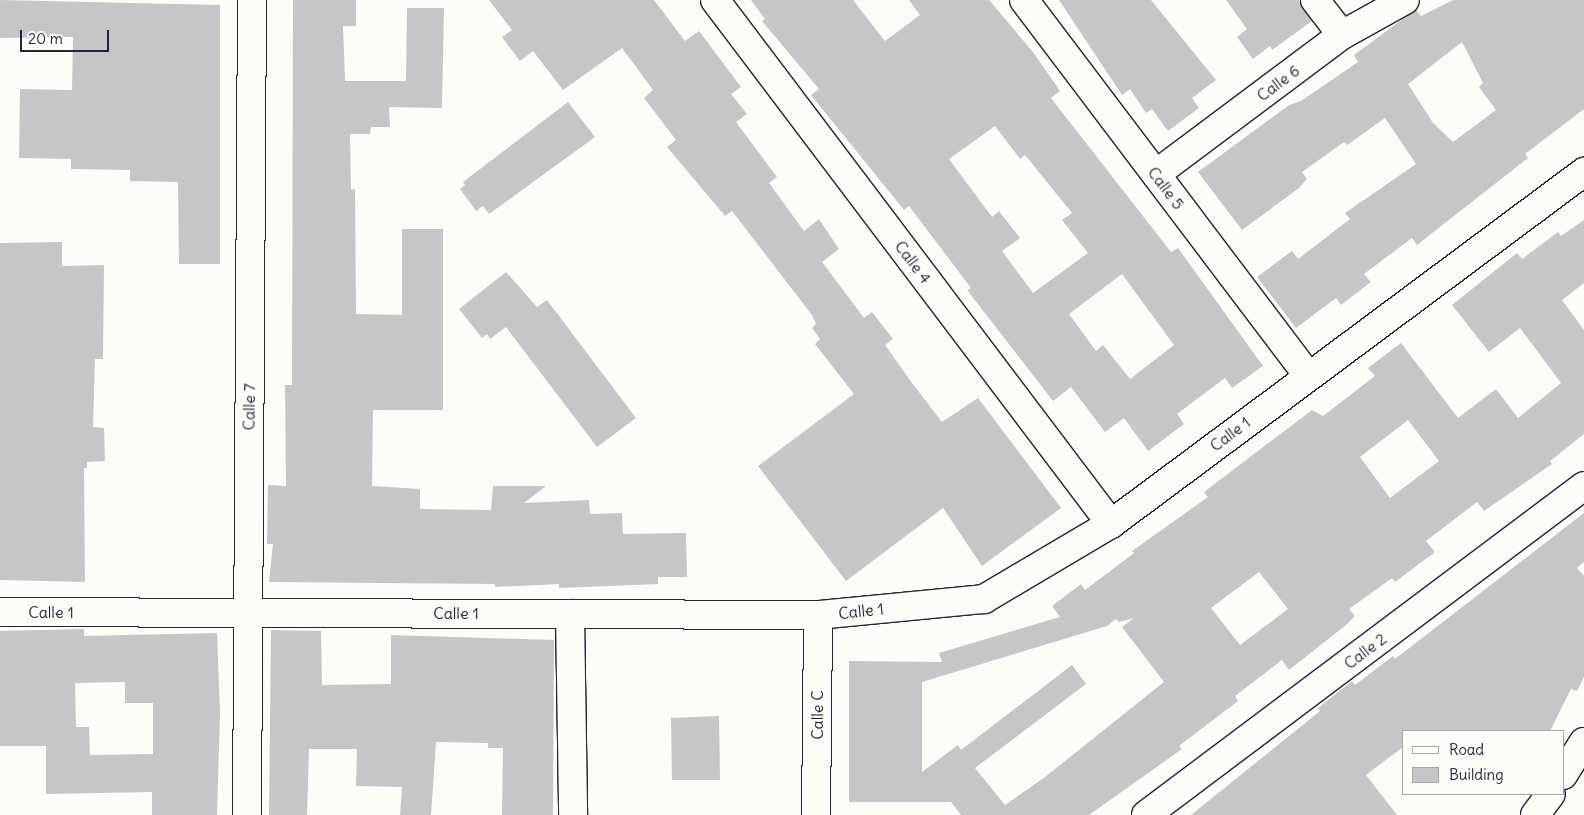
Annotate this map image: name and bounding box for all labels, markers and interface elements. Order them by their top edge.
scale bar [22,20,111,52]
text: 20 m [28,29,63,48]
street label: Calle 6 [1253,61,1303,105]
street label: Calle 5 [1144,163,1188,213]
street label: Calle 4 [891,237,935,287]
street label: Calle 7 [239,383,259,431]
street label: Calle 1 [1206,413,1254,455]
street label: Calle 1 [837,599,885,623]
street label: Calle 1 [28,602,74,622]
street label: Calle 1 [433,603,479,623]
street label: Calle 2 [1340,629,1390,673]
street label: Calle C [807,690,827,740]
legend [1402,730,1564,795]
text: Road [1449,740,1484,759]
text: Building [1449,765,1504,784]

